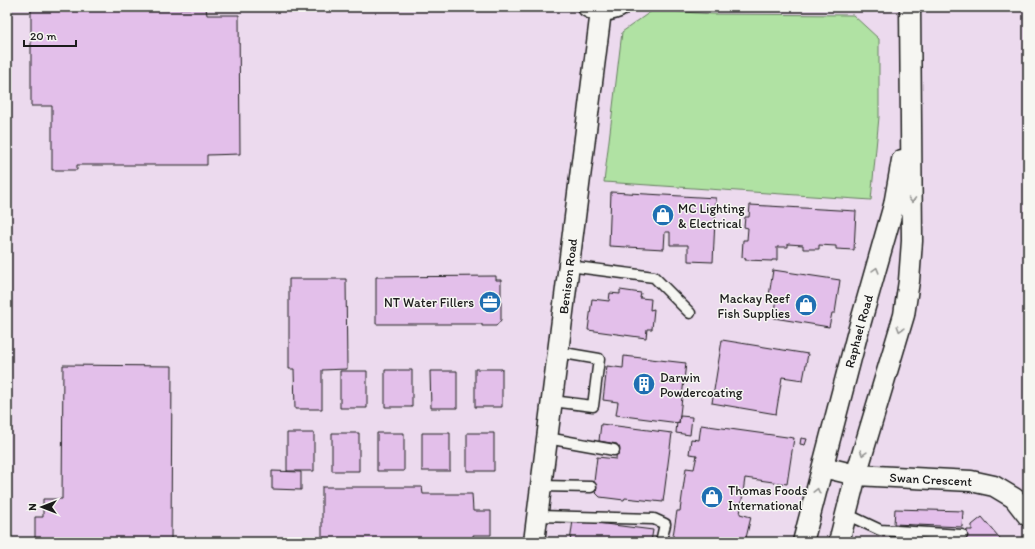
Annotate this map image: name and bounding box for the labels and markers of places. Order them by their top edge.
place label: MC Lighting & Electrical [678,201,745,231]
shop icon: MC Lighting & Electrical [650,202,676,228]
office icon: NT Water Fillers [477,289,503,315]
place label: Mackay Reef Fish Supplies [717,291,790,321]
shop icon: Mackay Reef Fish Supplies [793,292,819,318]
place label: NT Water Fillers [384,295,474,310]
place label: Darwin Powdercoating [660,370,743,400]
building icon: Darwin Powdercoating [631,371,657,397]
place label: Thomas Foods International [728,483,808,513]
shop icon: Thomas Foods International [699,484,725,510]

